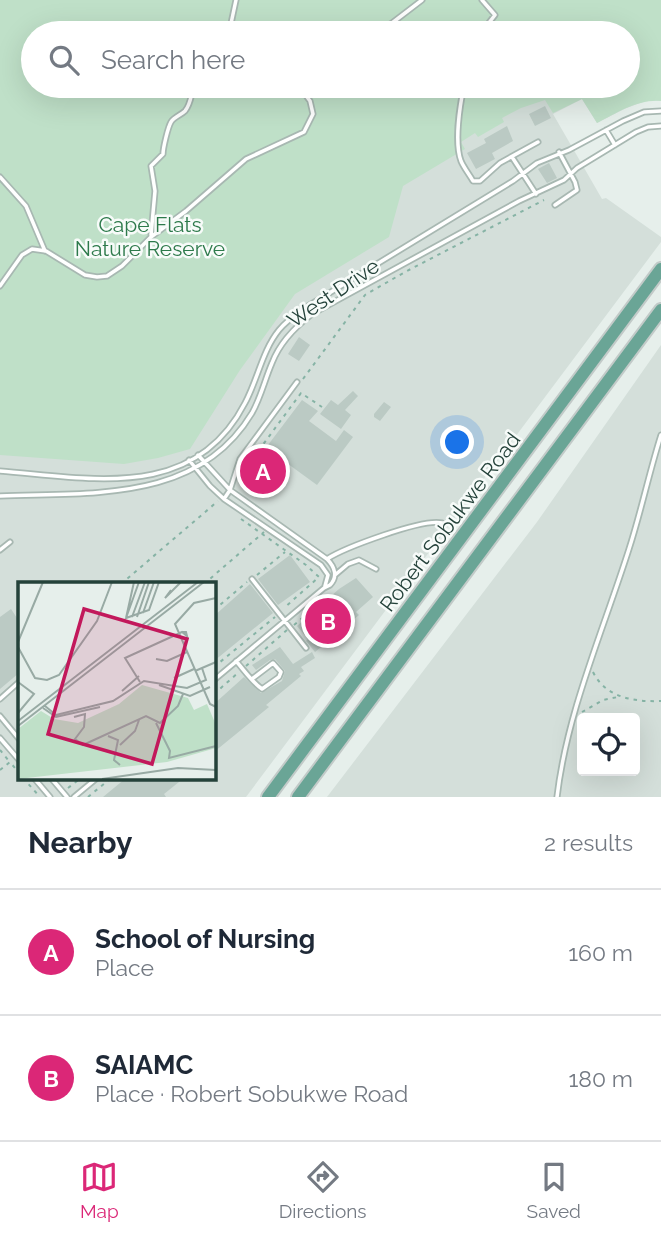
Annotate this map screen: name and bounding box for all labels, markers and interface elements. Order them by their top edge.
search box [21,21,640,98]
icon: search [45,41,83,79]
text: Search here [101,45,245,75]
park label: Cape Flats Nature Reserve [75,212,225,261]
street label: West Drive [282,253,384,333]
your location [440,425,474,459]
street label: Robert Sobukwe Road [375,428,525,616]
pin: A [240,445,286,497]
inset map [18,582,215,780]
pin: B [305,595,351,647]
map controls [577,713,640,776]
button: locate [577,713,640,776]
text: Nearby [28,825,132,860]
text: 2 results [544,829,633,856]
text: School of Nursing [95,924,315,954]
text: A [43,939,59,966]
text: 160 m [568,939,633,966]
text: Place [95,954,154,981]
text: SAIAMC [95,1050,193,1080]
text: B [43,1065,59,1092]
text: 180 m [568,1065,633,1092]
text: Place · Robert Sobukwe Road [95,1080,408,1107]
tab: Map [80,1158,119,1222]
tab: Directions [279,1158,367,1222]
tab: Saved [527,1158,581,1222]

